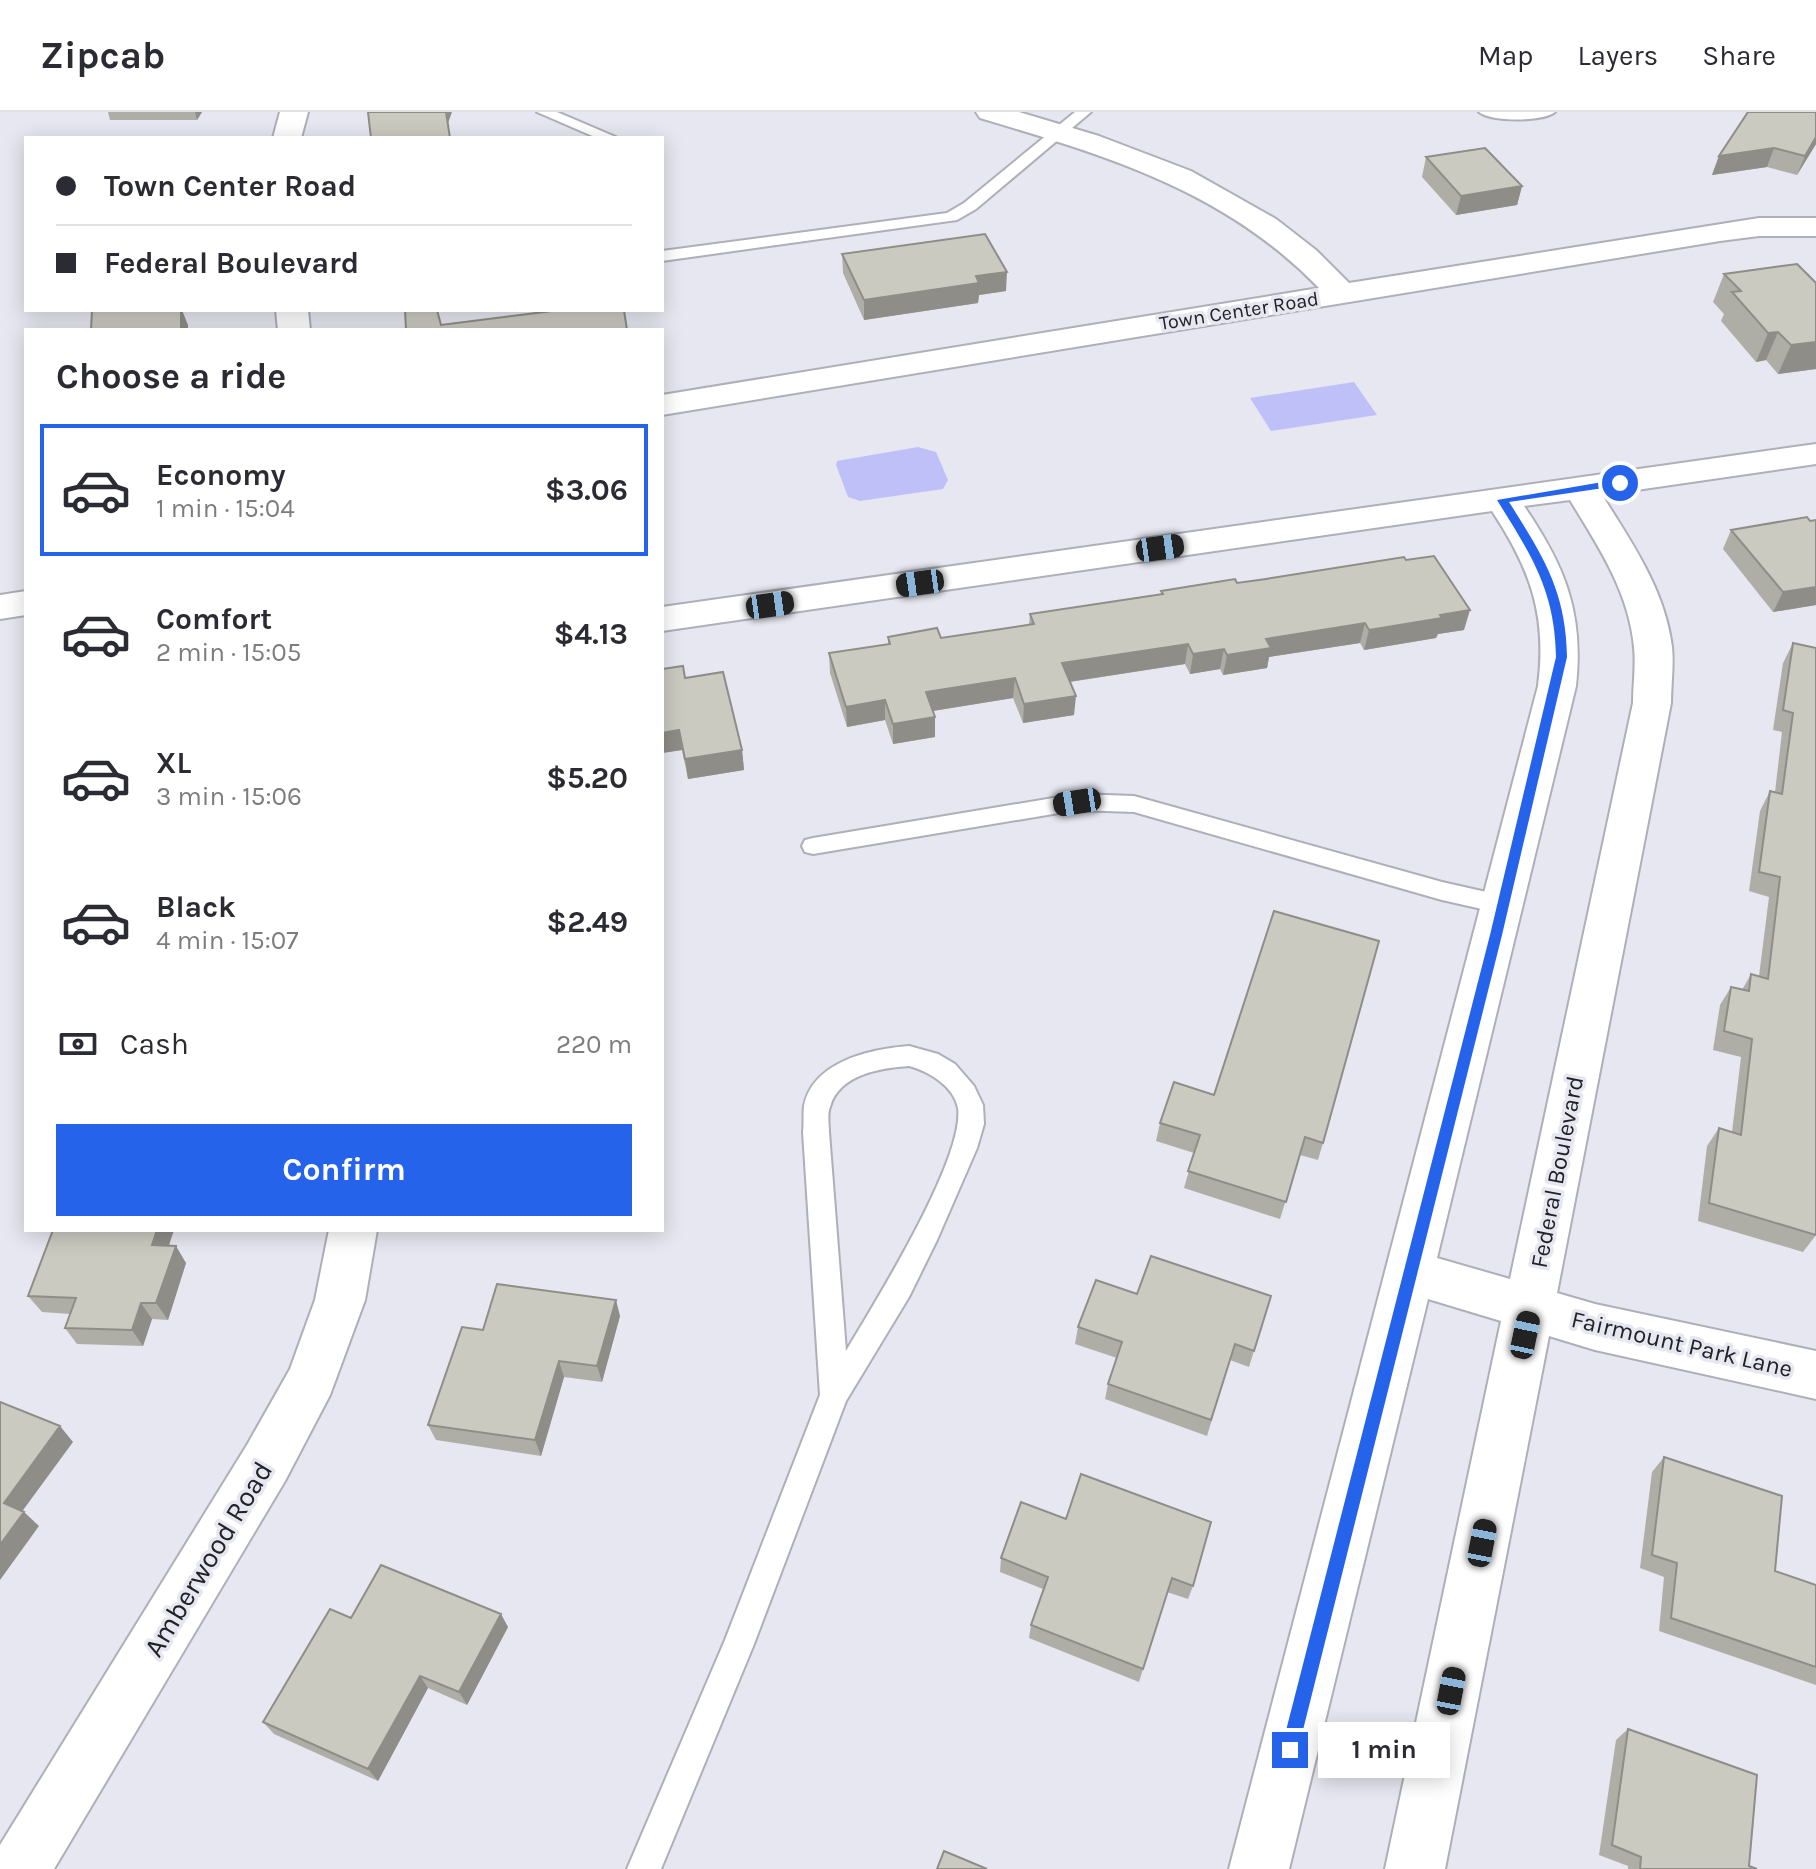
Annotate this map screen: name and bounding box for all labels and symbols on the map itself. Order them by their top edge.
street label: Town Center Road [1158,287,1320,335]
route start [1602,465,1638,501]
car [1135,533,1185,563]
car [895,568,945,598]
car [745,590,795,620]
car [1051,786,1103,818]
street label: Federal Boulevard [1525,1074,1589,1270]
street label: Fairmount Park Lane [1569,1305,1795,1383]
car [1508,1309,1542,1361]
street label: Amberwood Road [137,1455,279,1663]
car [1466,1517,1498,1569]
car [1435,1665,1467,1717]
callout: 1 min [1318,1722,1450,1778]
route end [1272,1732,1308,1768]

